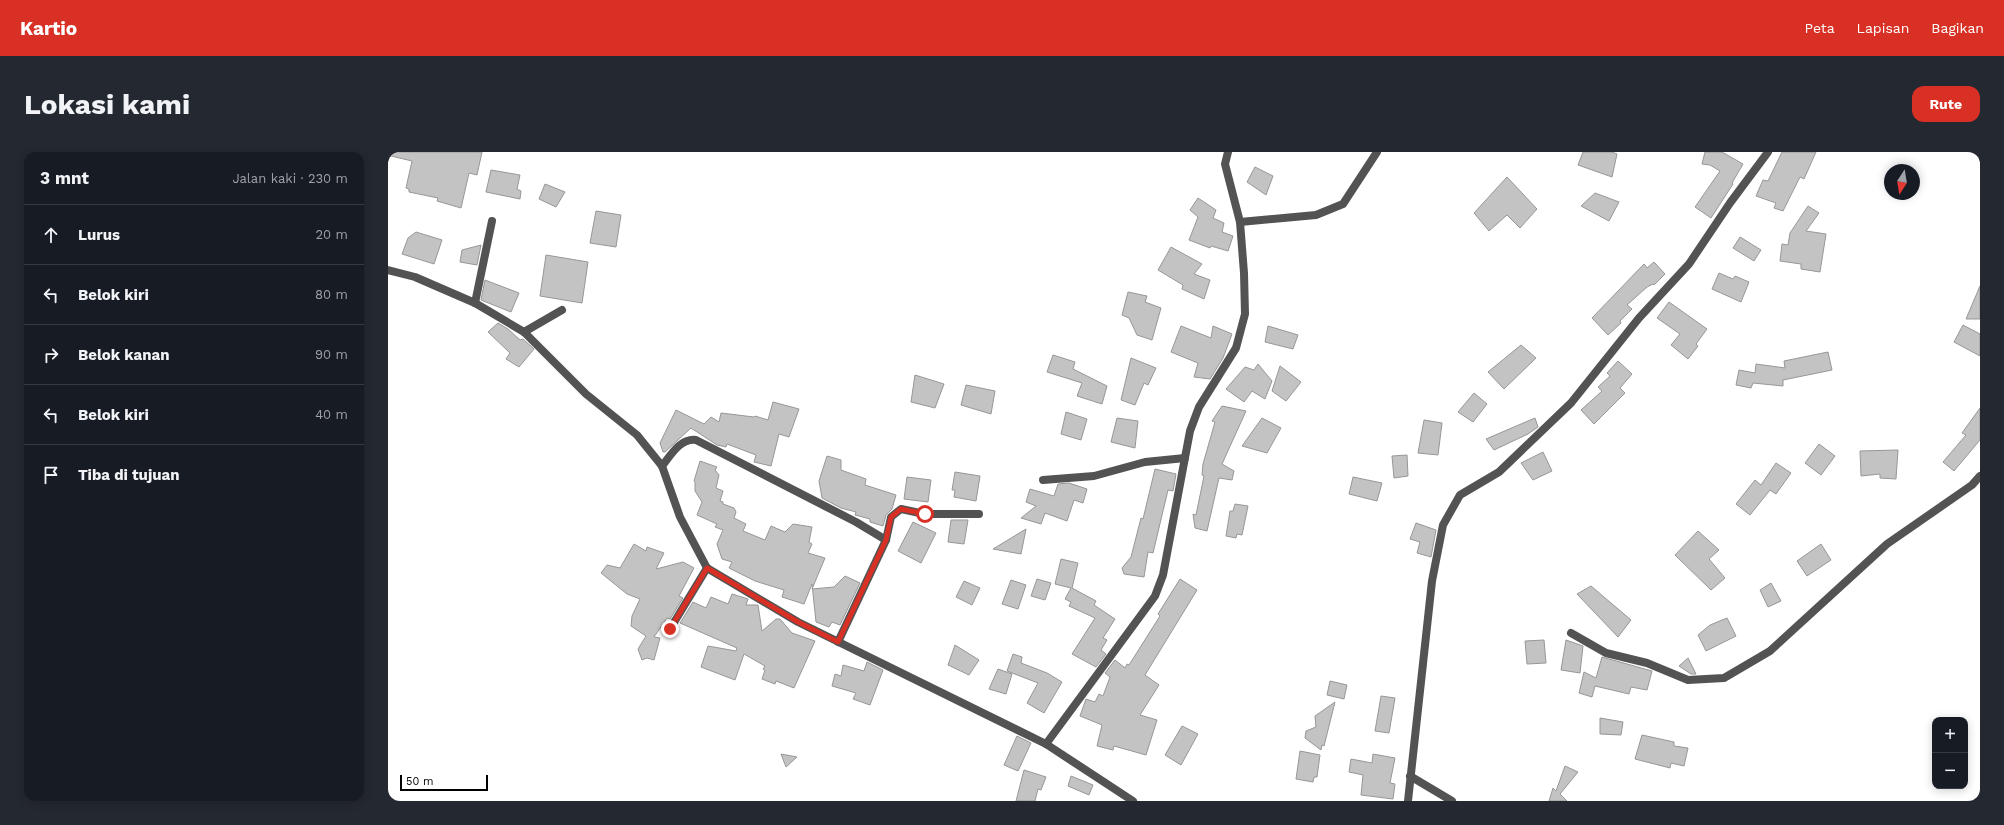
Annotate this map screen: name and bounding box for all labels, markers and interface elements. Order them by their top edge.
text: Kartio [20,17,77,40]
text: Peta [1805,20,1835,36]
text: Lapisan [1857,20,1909,36]
text: Bagikan [1931,20,1984,36]
button: Rute [1912,86,1980,122]
text: Lokasi kami [24,88,190,121]
north arrow [1884,164,1920,200]
text: 3 mnt [40,168,89,188]
text: Jalan kaki · 230 m [232,171,348,186]
icon: ahead [40,224,62,246]
text: Lurus [78,226,120,244]
text: 20 m [316,227,348,242]
icon: left [40,284,62,306]
text: Belok kiri [78,286,149,304]
text: 80 m [315,287,348,302]
icon: right [40,344,62,366]
text: Belok kanan [78,346,169,364]
text: 90 m [315,347,348,362]
icon: left [40,404,62,426]
text: Belok kiri [78,406,149,424]
text: 40 m [315,407,348,422]
icon: arrive [40,464,62,486]
text: Tiba di tujuan [78,466,180,484]
route start [916,505,934,523]
route end [661,620,679,638]
map controls [1932,717,1968,789]
button: + [1932,717,1968,753]
button: − [1932,753,1968,789]
scale bar [400,773,488,792]
text: 50 m [406,775,433,788]

